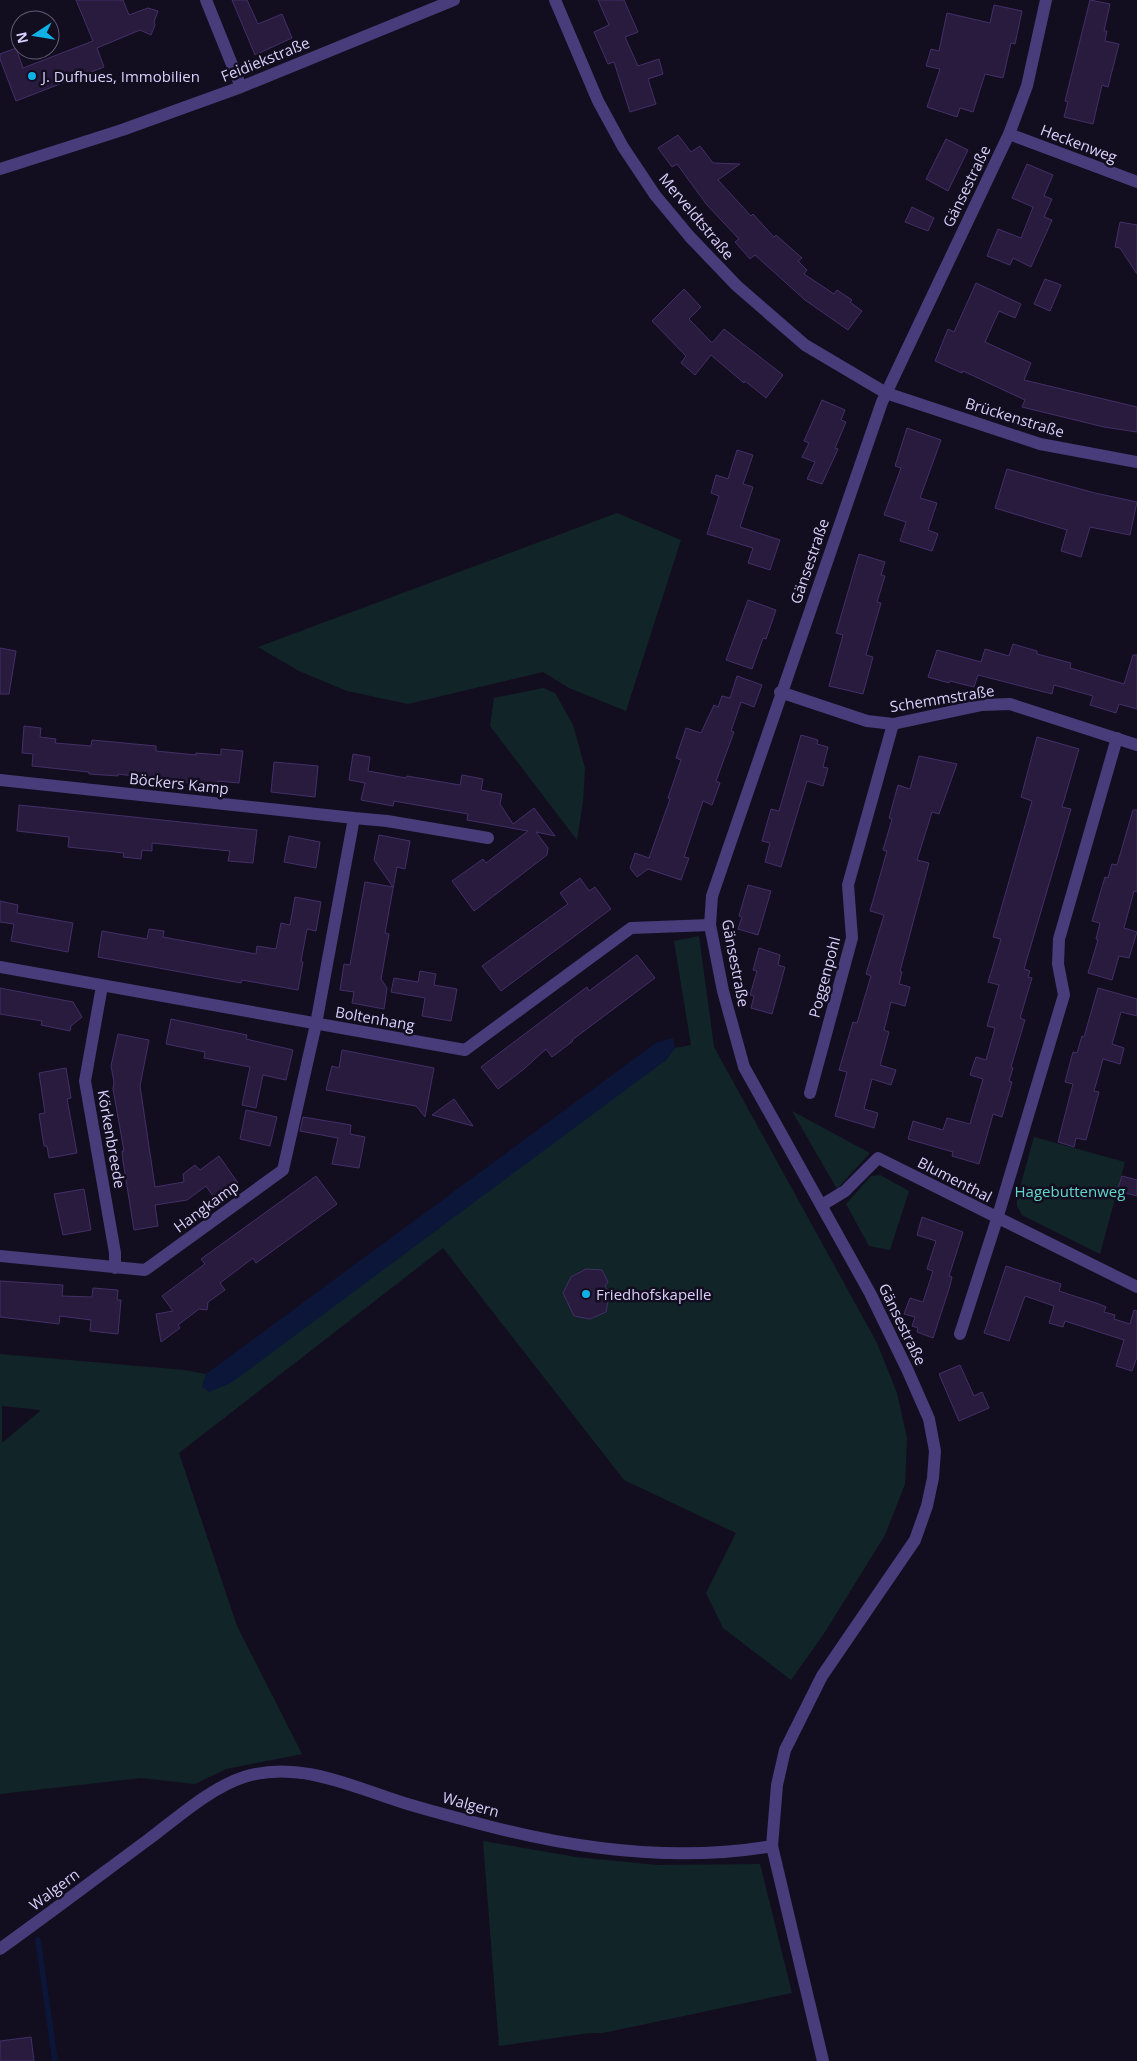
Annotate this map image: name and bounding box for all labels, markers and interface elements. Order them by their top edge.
north arrow [10,10,60,60]
text: N [11,30,32,45]
street label: Feidiekstraße [218,32,312,86]
place label: J. Dufhues, Immobilien [40,66,200,86]
marker: J. Dufhues, Immobilien [26,70,38,82]
street label: Heckenweg [1038,119,1120,167]
street label: Gänsestraße [938,142,994,230]
street label: Merveldtstraße [655,169,739,263]
street label: Brückenstraße [963,392,1067,442]
street label: Gänsestraße [785,516,833,606]
street label: Schemmstraße [888,680,996,716]
street label: Böckers Kamp [128,768,230,798]
street label: Gänsestraße [718,918,754,1008]
street label: Poggenpohl [804,934,844,1020]
street label: Boltenhang [334,1001,416,1035]
street label: Körkenbreede [94,1088,130,1190]
street label: Blumenthal [914,1152,996,1206]
street label: Hangkamp [169,1176,243,1236]
park label: Hagebuttenweg [1015,1181,1125,1201]
street label: Gänsestraße [875,1280,931,1368]
place label: Friedhofskapelle [596,1284,712,1304]
marker: Friedhofskapelle [580,1288,592,1300]
street label: Walgern [440,1787,502,1821]
street label: Walgern [25,1864,83,1914]

